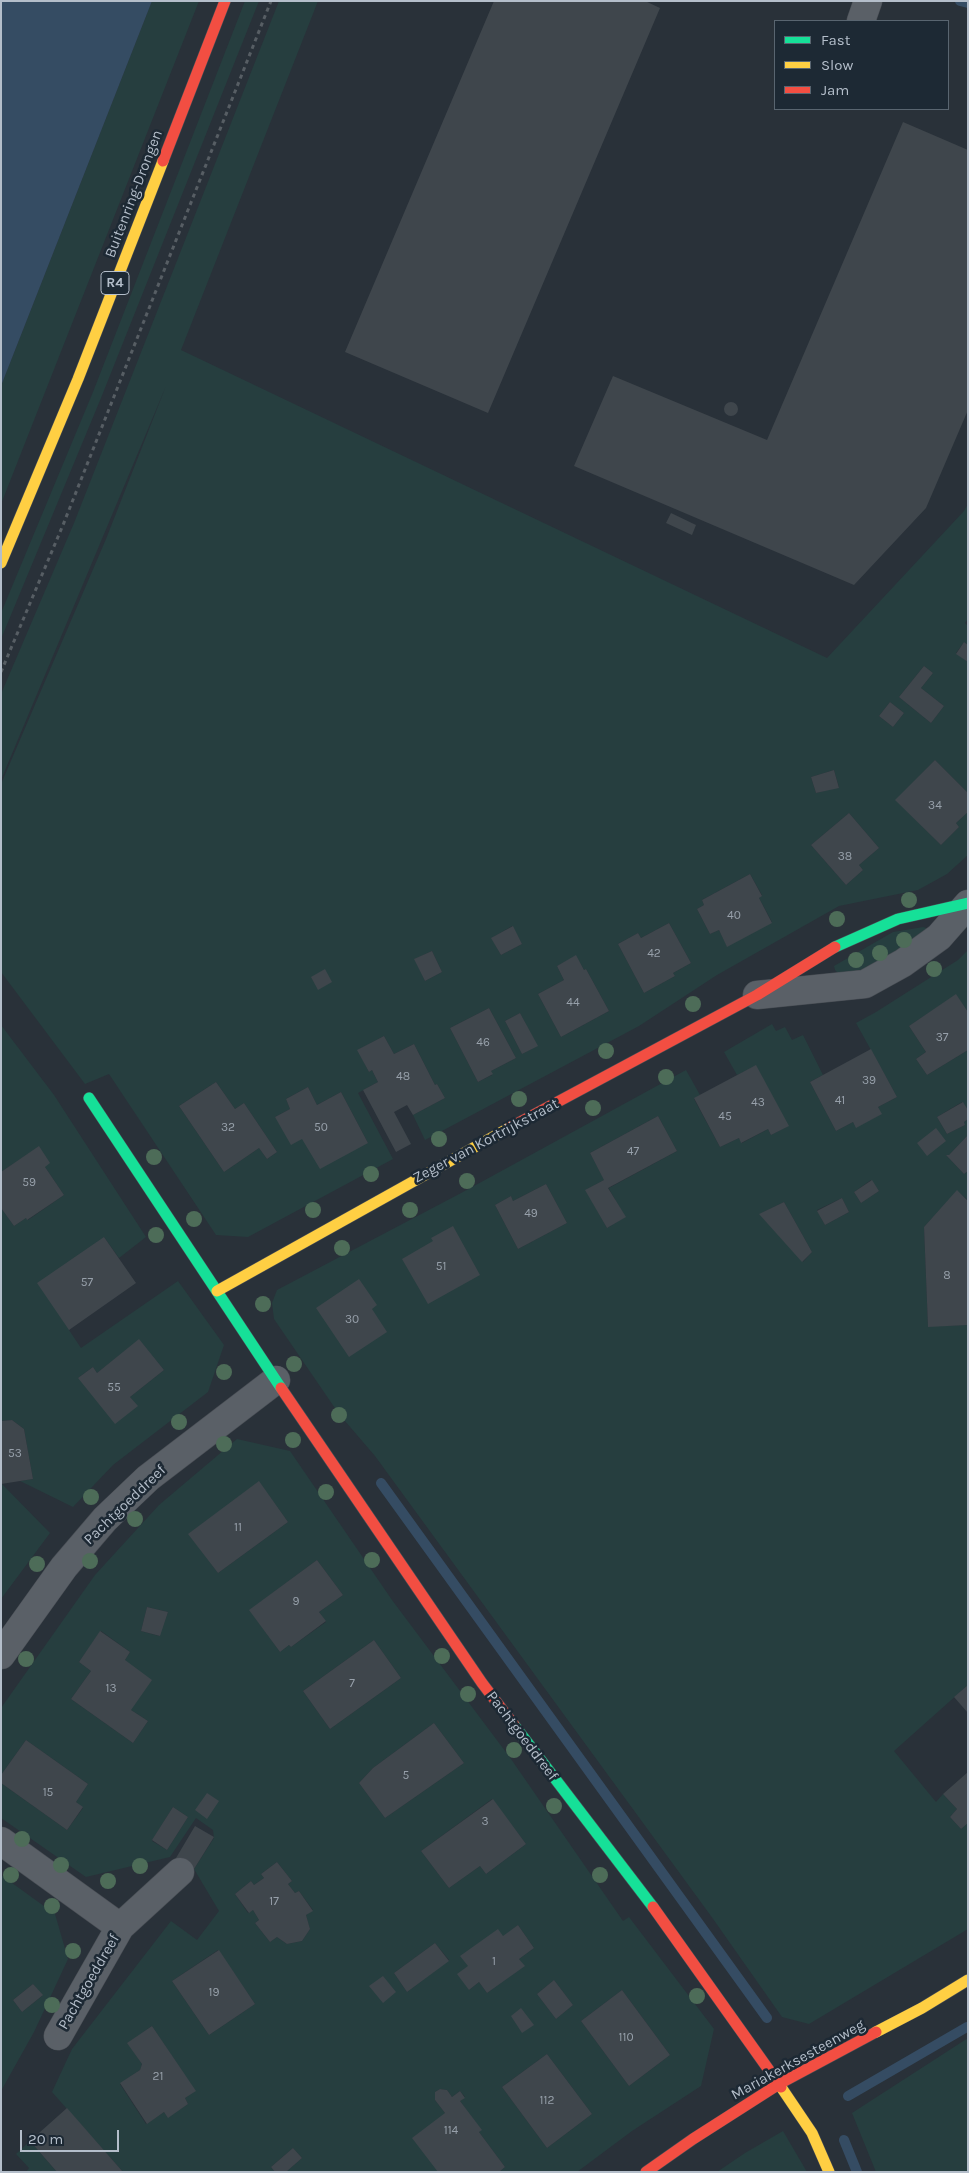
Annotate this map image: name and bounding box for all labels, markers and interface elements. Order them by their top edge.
legend [774,20,949,110]
text: Fast [821,31,850,49]
text: Slow [821,56,853,74]
text: Jam [821,81,849,99]
street label: Buitenring-Drongen [101,127,167,261]
road number: R4 [101,272,129,294]
house number: 34 [928,799,942,813]
house number: 38 [838,850,852,864]
house number: 40 [727,909,741,923]
house number: 42 [647,947,661,961]
house number: 44 [566,996,580,1010]
house number: 37 [936,1031,948,1045]
house number: 46 [476,1036,490,1050]
house number: 48 [396,1070,410,1084]
house number: 39 [862,1074,876,1088]
house number: 41 [835,1094,845,1108]
street label: Zeger van Kortrijkstraat [410,1095,562,1187]
house number: 43 [751,1096,765,1110]
house number: 45 [718,1110,732,1124]
house number: 32 [221,1121,235,1135]
house number: 50 [314,1121,328,1135]
house number: 47 [627,1145,639,1159]
house number: 59 [22,1176,36,1190]
house number: 49 [524,1207,538,1221]
house number: 51 [436,1260,446,1274]
house number: 8 [943,1269,951,1283]
house number: 57 [81,1276,93,1290]
house number: 30 [345,1313,359,1327]
house number: 55 [107,1381,121,1395]
house number: 53 [8,1447,22,1461]
street label: Pachtgoeddreef [80,1461,170,1549]
house number: 11 [234,1521,242,1535]
house number: 9 [293,1595,299,1609]
house number: 7 [349,1677,355,1691]
house number: 13 [105,1682,117,1696]
street label: Pachtgoeddreef [483,1688,561,1784]
house number: 5 [403,1769,409,1783]
house number: 15 [43,1786,53,1800]
house number: 3 [481,1815,489,1829]
house number: 17 [269,1895,279,1909]
street label: Pachtgoeddreef [54,1931,124,2033]
house number: 1 [492,1955,496,1969]
house number: 19 [209,1986,219,2000]
street label: Mariakerksesteenweg [728,2016,868,2104]
house number: 110 [618,2031,634,2045]
house number: 21 [153,2070,163,2084]
house number: 112 [540,2094,554,2108]
scale bar [22,2120,121,2152]
house number: 114 [444,2124,458,2138]
text: 20 m [28,2130,63,2148]

